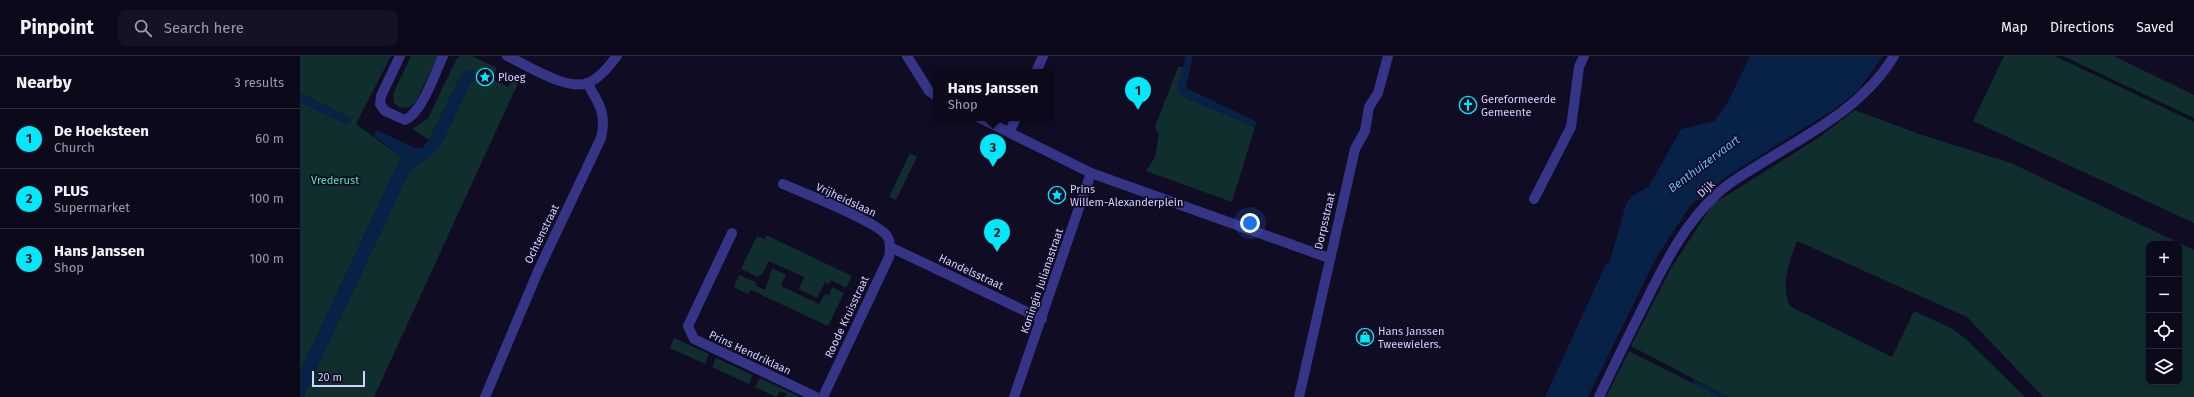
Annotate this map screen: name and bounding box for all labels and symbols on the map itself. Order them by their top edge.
place icon: Ploeg [475,67,495,87]
place label: Ploeg [498,71,526,84]
pin: 1 [1125,77,1151,110]
place label: Gereformeerde Gemeente [1481,93,1556,119]
church icon: Gereformeerde Gemeente [1458,95,1478,115]
water label: Benthuizervaart [1665,132,1743,195]
pin: 3 [980,134,1006,167]
park label: Vrederust [311,174,359,187]
street label: Dijk [1695,178,1718,200]
street label: Vrijheidslaan [814,180,878,220]
place label: Prins Willem-Alexanderplein [1070,183,1183,209]
place icon: Prins Willem-Alexanderplein [1047,185,1067,205]
street label: Dorpsstraat [1312,191,1338,251]
street label: Ochtenstraat [522,202,562,266]
your location [1240,213,1260,233]
pin: 2 [984,219,1010,252]
street label: Koningin Julianastraat [1018,227,1066,335]
street label: Handelsstraat [937,251,1005,293]
street label: Roode Kruisstraat [822,274,872,360]
place label: Hans Janssen Tweewielers. [1378,325,1444,351]
shop icon: Hans Janssen Tweewielers. [1355,327,1375,347]
street label: Prins Hendriklaan [707,328,793,378]
scale bar [312,369,365,388]

